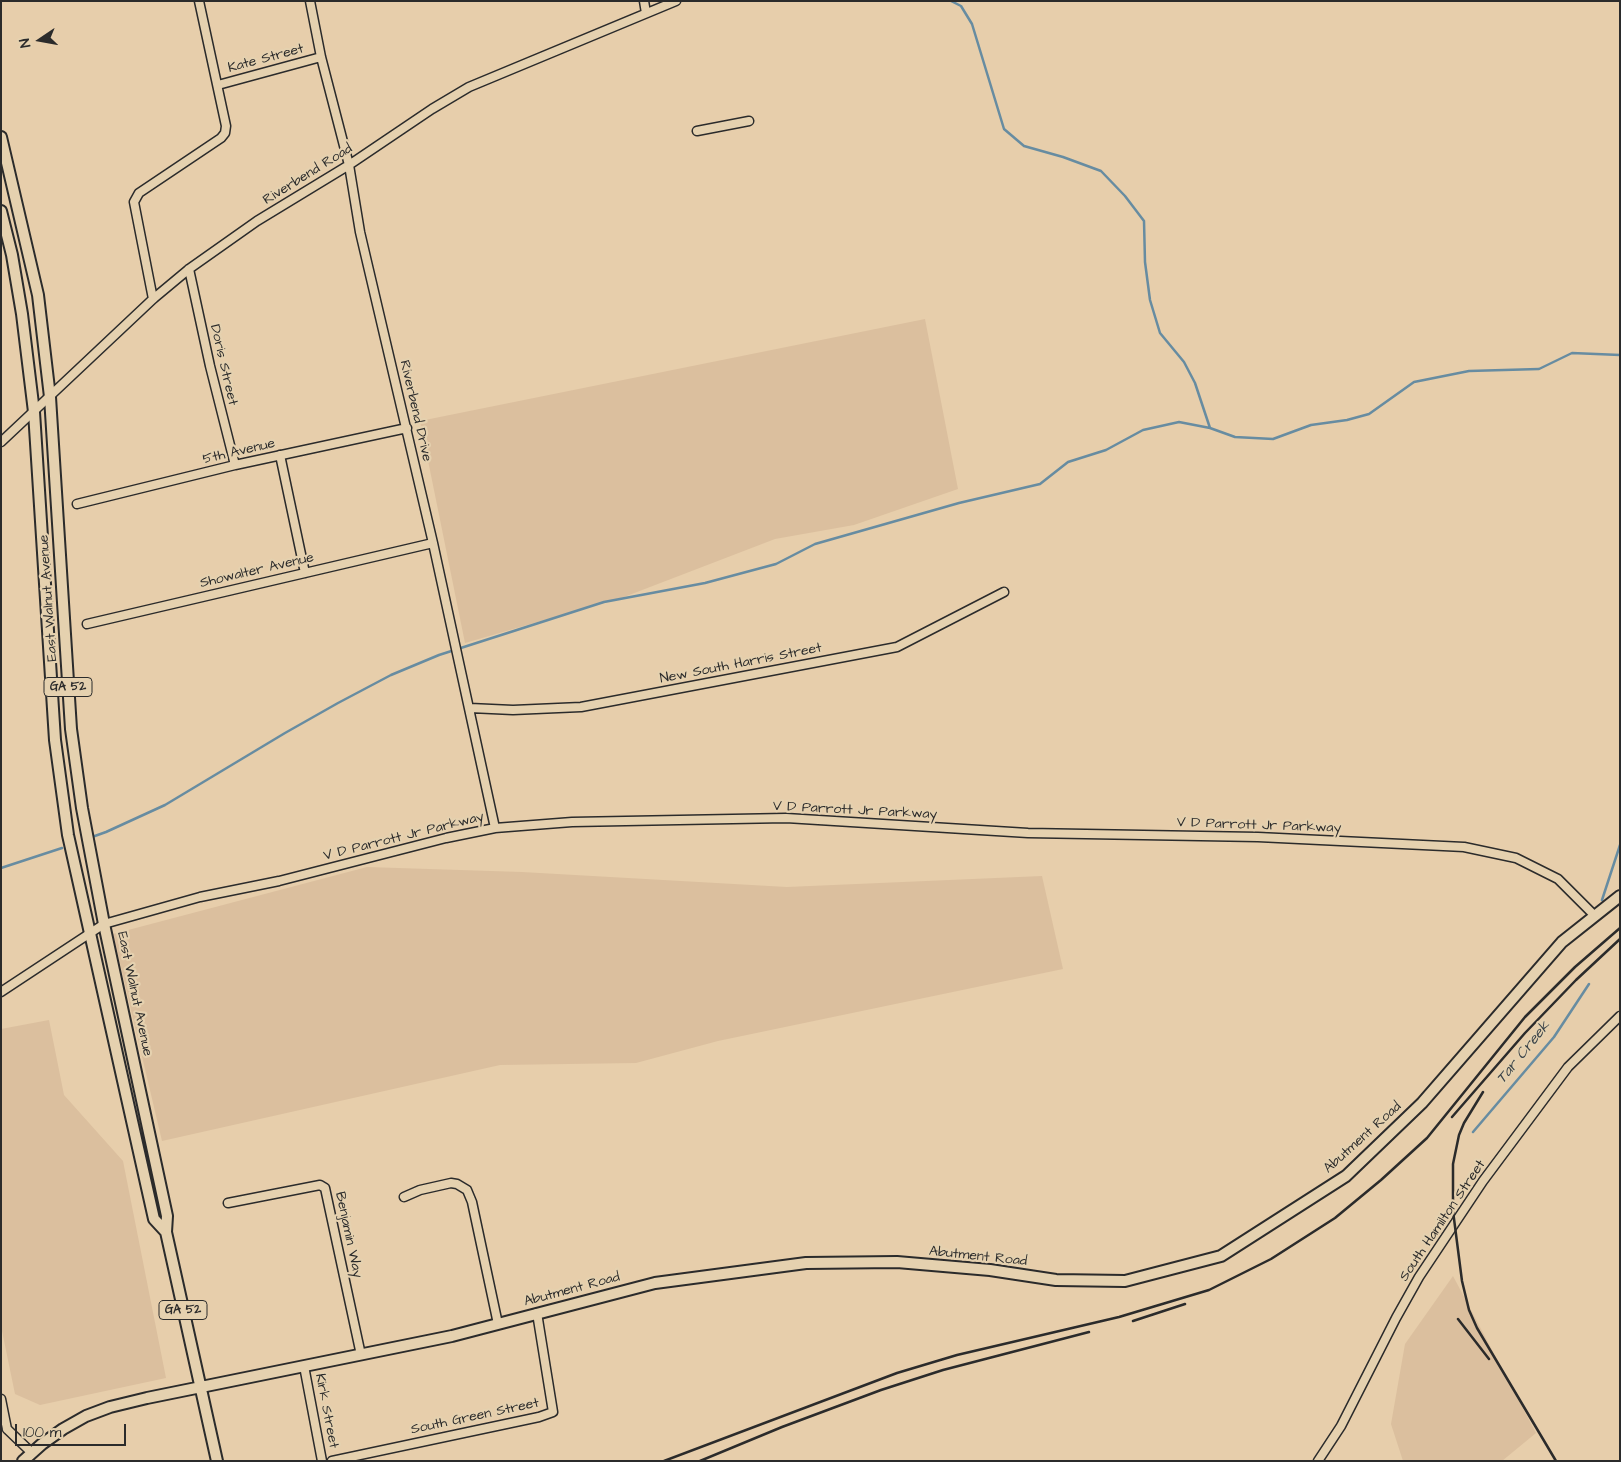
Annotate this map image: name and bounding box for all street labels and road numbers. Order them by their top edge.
street label: Kate Street [226,41,306,77]
street label: Riverbend Road [260,141,356,209]
street label: Doris Street [206,323,240,407]
street label: Riverbend Drive [395,359,435,463]
street label: 5th Avenue [201,436,277,468]
street label: East Walnut Avenue [36,534,62,662]
street label: Showalter Avenue [198,550,316,592]
street label: New South Harris Street [659,640,823,688]
road number: GA 52 [44,678,92,696]
street label: V D Parrott Jr Parkway [772,798,938,824]
street label: V D Parrott Jr Parkway [322,809,486,865]
street label: V D Parrott Jr Parkway [1176,815,1342,837]
street label: East Walnut Avenue [113,930,155,1058]
street label: Abutment Road [1321,1099,1405,1177]
street label: South Hamilton Street [1396,1157,1490,1285]
street label: Benjamin Way [331,1190,365,1280]
street label: Abutment Road [928,1243,1028,1271]
street label: Abutment Road [522,1269,622,1311]
road number: GA 52 [159,1300,207,1320]
street label: Kirk Street [311,1372,341,1450]
street label: South Green Street [409,1395,541,1439]

